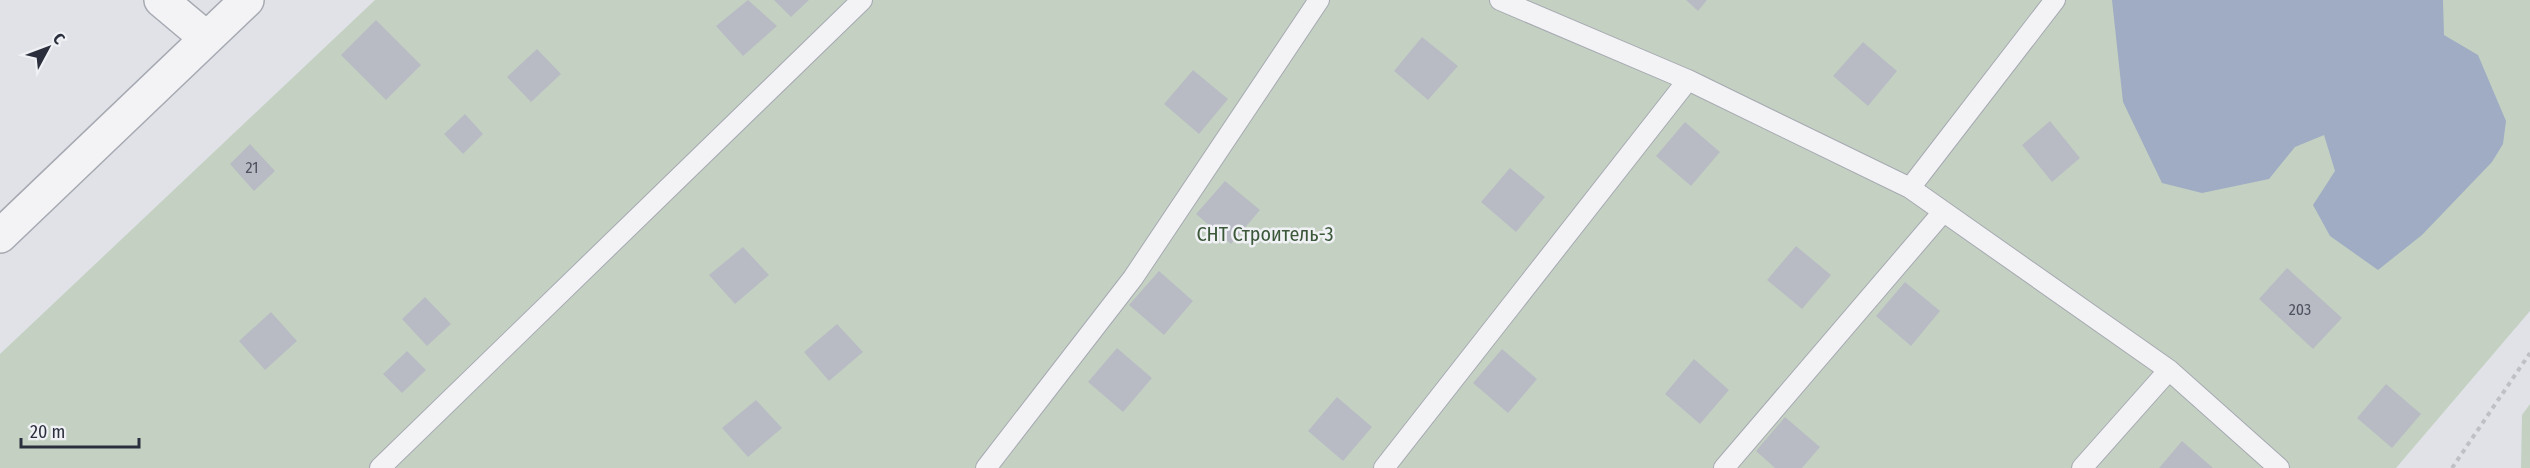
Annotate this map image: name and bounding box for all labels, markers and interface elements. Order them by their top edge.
north arrow [18,18,78,78]
text: С [49,29,69,48]
house number: 21 [246,158,258,177]
park label: СНТ Строитель-3 [1196,222,1334,246]
house number: 203 [2289,300,2311,319]
scale bar [21,411,140,449]
text: 20 m [30,421,65,443]

